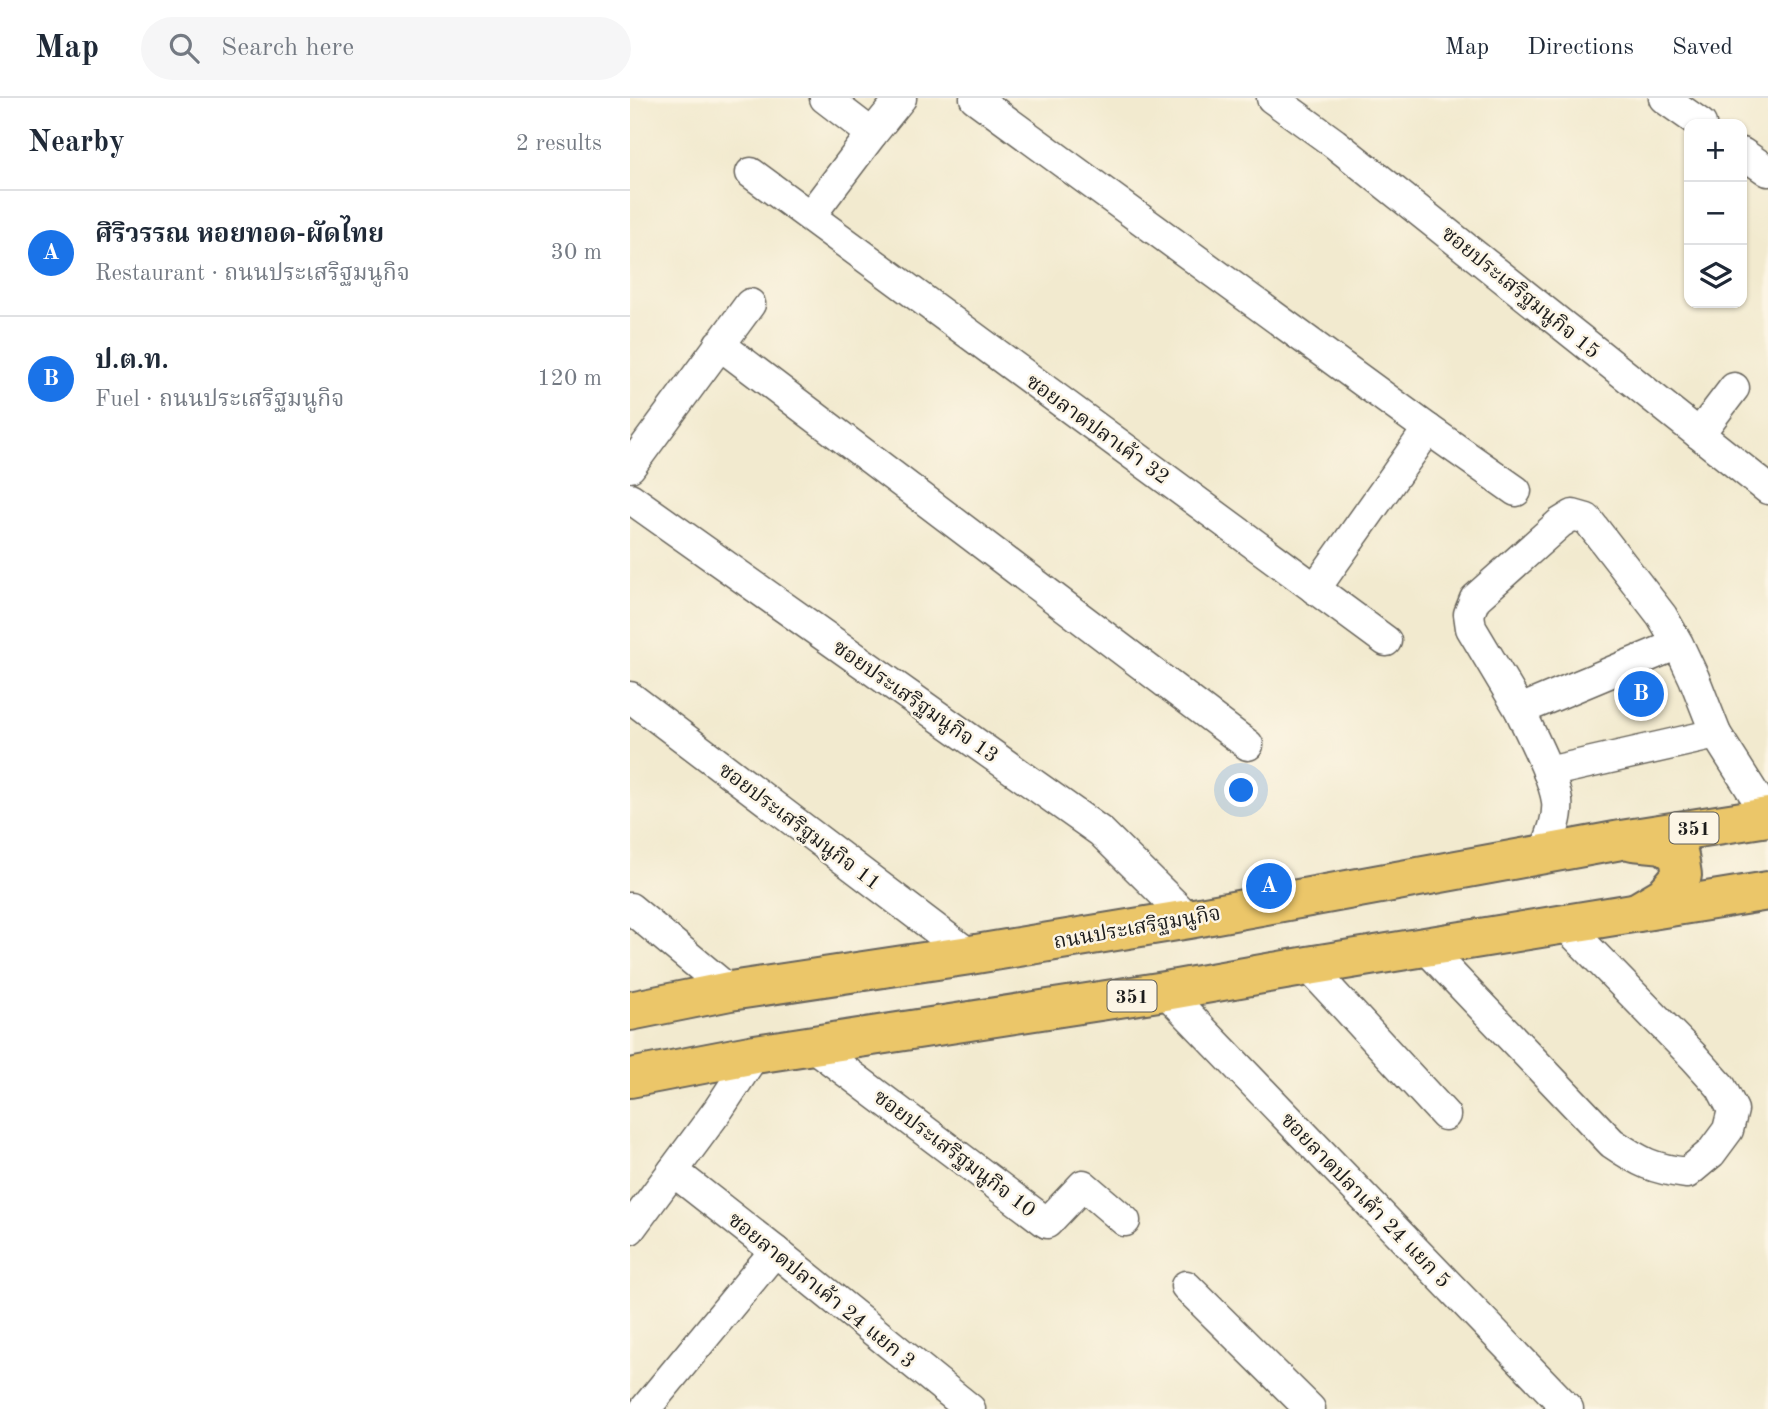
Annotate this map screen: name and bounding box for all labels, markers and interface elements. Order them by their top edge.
search box [141,17,631,80]
icon: search [165,29,203,67]
text: Map [35,32,99,65]
text: Search here [221,35,354,61]
text: Map [1445,36,1489,60]
text: Directions [1527,36,1634,60]
text: Saved [1672,36,1733,60]
map controls [1684,119,1747,308]
button: + [1684,119,1747,182]
text: Nearby [28,128,125,158]
text: 2 results [516,132,602,155]
button: − [1684,182,1747,245]
text: ศิริวรรณ หอยทอด-ผัดไทย [95,222,384,248]
street label: ซอยประเสริฐมนูกิจ 15 [1436,222,1604,364]
text: A [42,241,60,264]
text: 30 m [551,241,602,264]
button: layers [1684,245,1747,308]
text: Restaurant · ถนนประเสริฐมนูกิจ [95,262,410,285]
text: ป.ต.ท. [95,348,169,374]
text: B [43,367,59,390]
text: 120 m [537,367,602,390]
street label: ซอยลาดปลาเค้า 32 [1022,370,1174,489]
text: Fuel · ถนนประเสริฐมนูกิจ [95,388,345,411]
street label: ซอยประเสริฐมนูกิจ 13 [828,636,1003,768]
pin: B [1618,668,1664,720]
street label: ซอยประเสริฐมนูกิจ 11 [714,758,885,896]
your location [1224,773,1258,807]
road number: 351 [1670,813,1718,844]
pin: A [1246,860,1292,912]
street label: ถนนประเสริฐมนูกิจ [1052,901,1223,955]
road number: 351 [1107,980,1156,1012]
street label: ซอยประเสริฐมนูกิจ 10 [869,1085,1040,1223]
street label: ซอยลาดปลาเค้า 24 แยก 5 [1276,1108,1455,1293]
street label: ซอยลาดปลาเค้า 24 แยก 3 [723,1208,920,1373]

